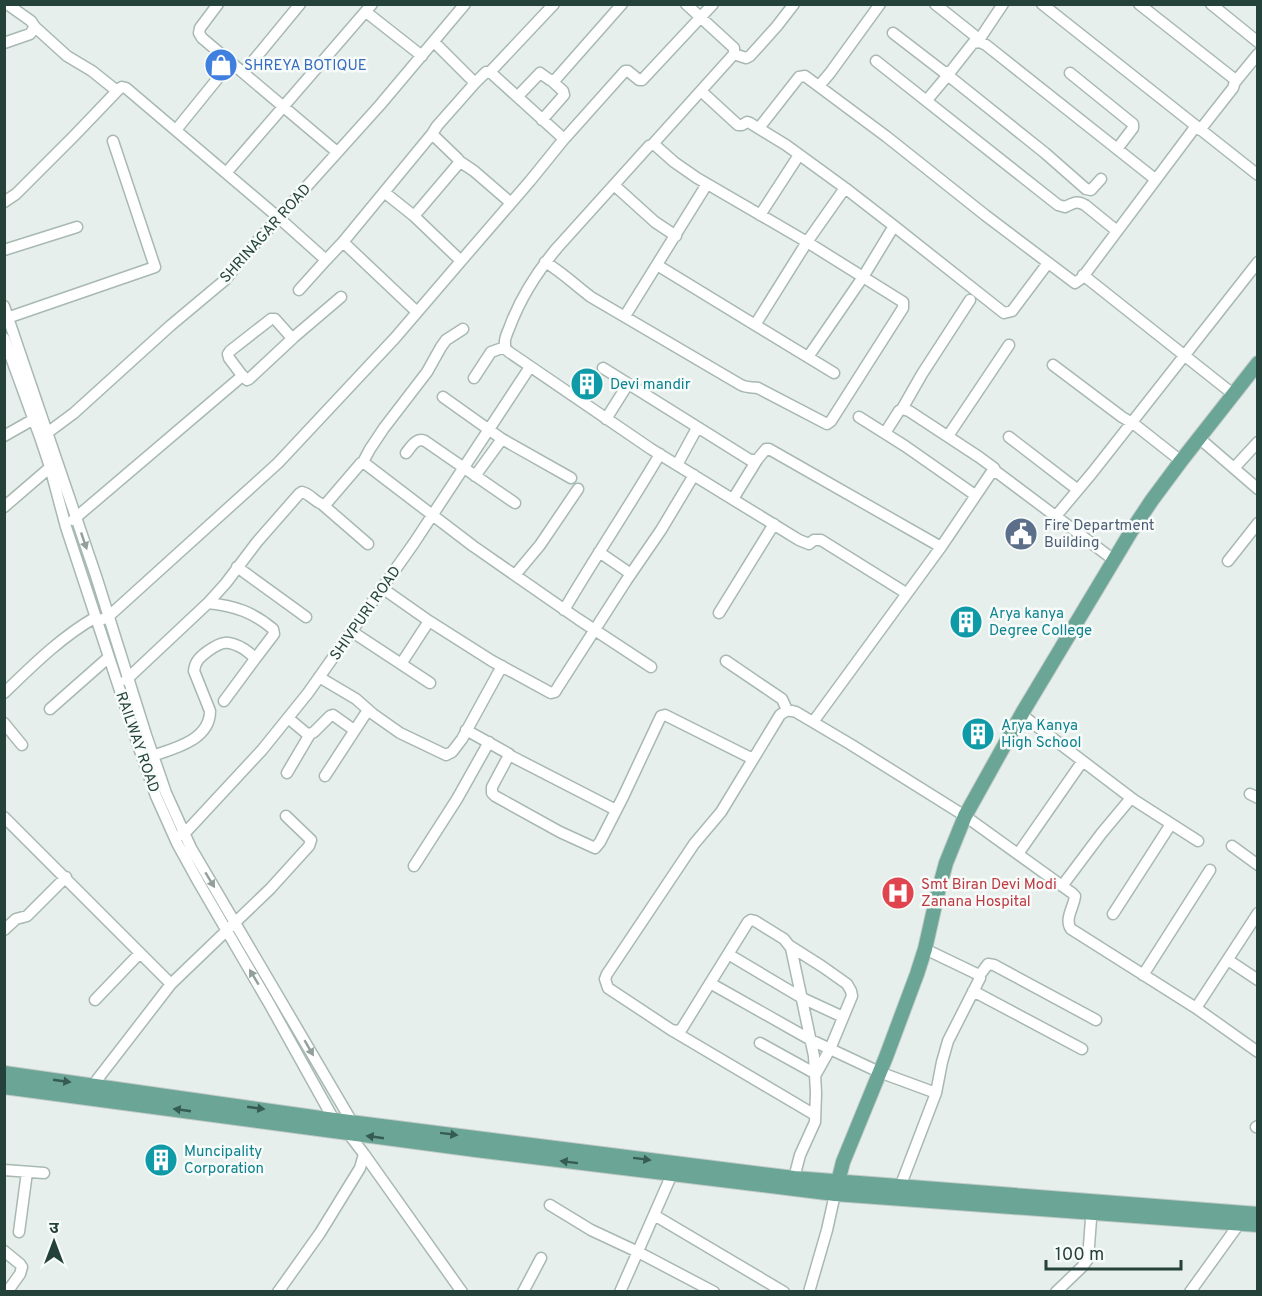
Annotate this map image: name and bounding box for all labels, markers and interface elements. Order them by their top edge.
shop icon: SHREYA BOTIQUE [203,47,239,83]
place label: SHREYA BOTIQUE [244,57,367,76]
street label: SHRINAGAR ROAD [217,180,316,288]
building icon: Devi mandir [569,366,605,402]
place label: Devi mandir [610,376,691,395]
public building icon: Fire Department Building [1003,516,1039,552]
place label: Fire Department Building [1044,517,1155,553]
one-way arrow [80,532,89,550]
street label: SHIVPURI ROAD [327,563,406,665]
building icon: Arya kanya Degree College [948,604,984,640]
place label: Arya kanya Degree College [989,605,1092,641]
street label: RAILWAY ROAD [110,690,163,795]
building icon: Arya Kanya High School [960,716,996,752]
place label: Arya Kanya High School [1001,717,1082,753]
one-way arrow [204,872,215,888]
hospital icon: Smt Biran Devi Modi Zanana Hospital [880,875,916,911]
place label: Smt Biran Devi Modi Zanana Hospital [921,876,1057,912]
one-way arrow [249,968,259,985]
one-way arrow [303,1040,314,1056]
one-way arrow [53,1076,72,1085]
one-way arrow [246,1104,265,1113]
one-way arrow [172,1106,191,1115]
one-way arrow [439,1129,458,1139]
one-way arrow [366,1132,385,1141]
building icon: Muncipality Corporation [143,1142,179,1178]
place label: Muncipality Corporation [184,1143,264,1179]
one-way arrow [633,1154,652,1163]
one-way arrow [559,1157,578,1166]
north arrow [24,1212,84,1272]
text: उ [49,1219,59,1239]
scale bar [1046,1233,1181,1271]
text: 100 m [1055,1244,1104,1267]

